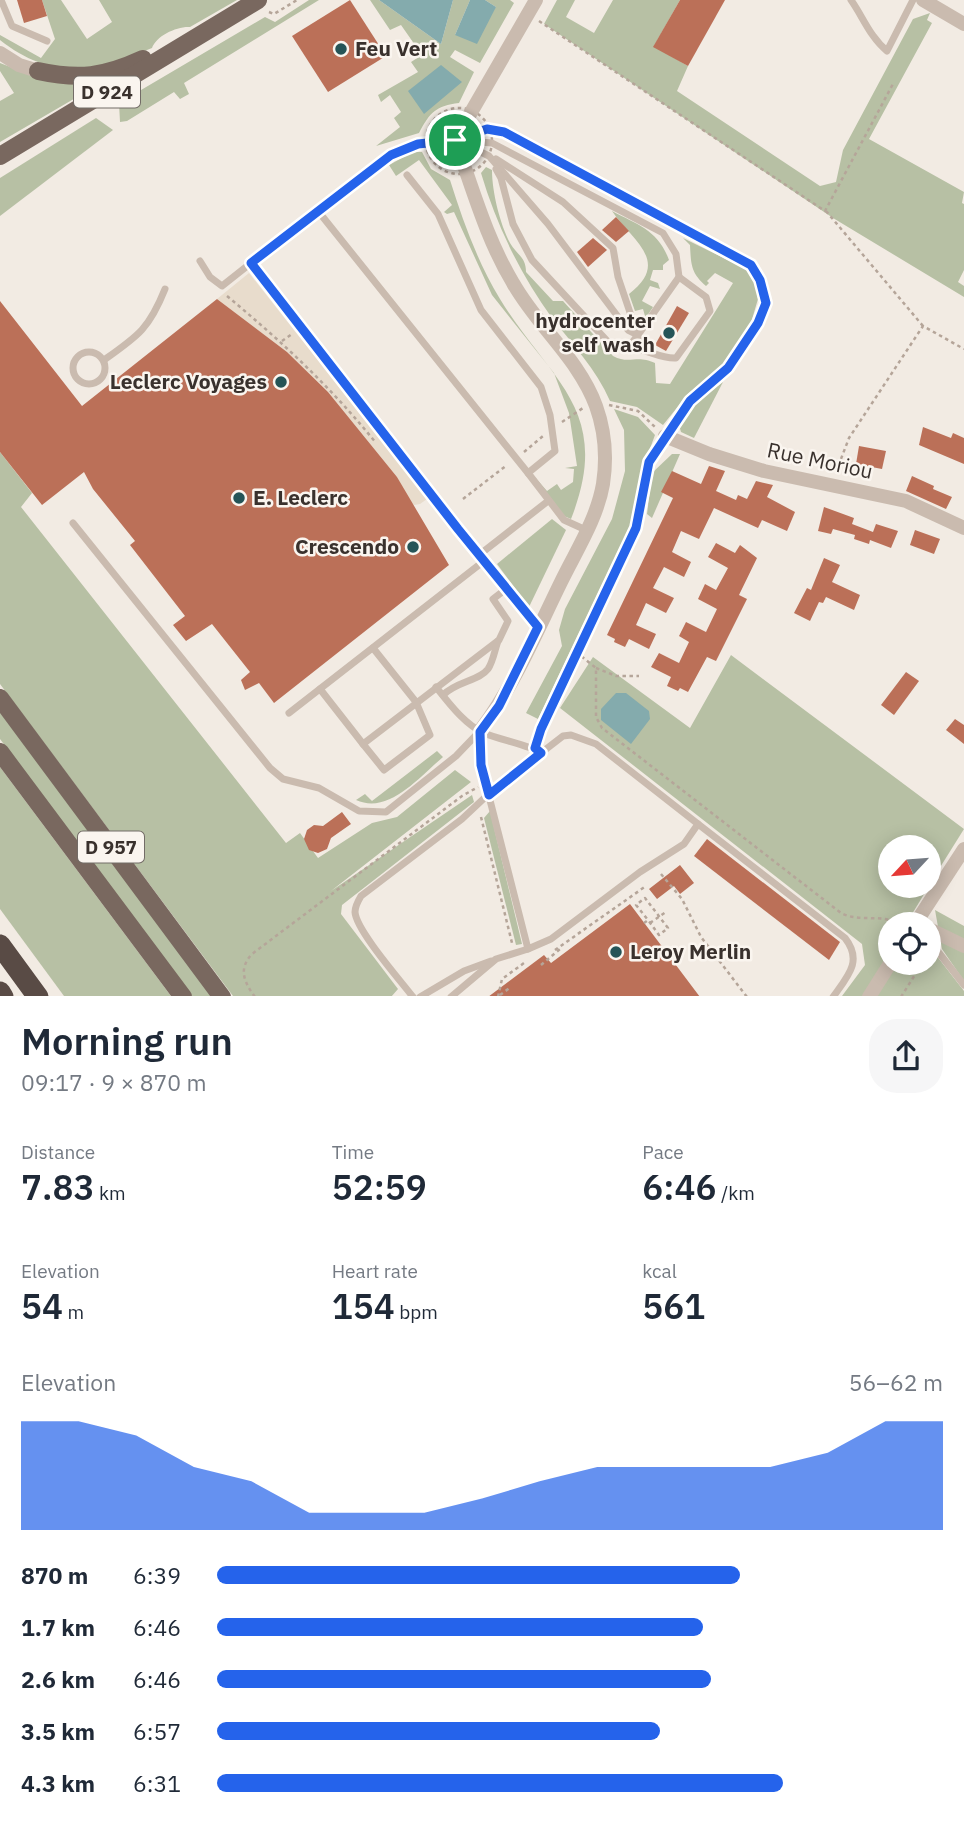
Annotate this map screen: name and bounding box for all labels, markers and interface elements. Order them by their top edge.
place label: Feu Vert [355,34,437,62]
marker: Feu Vert [333,41,349,57]
road number: D 924 [74,76,140,108]
pin [425,110,485,170]
icon: arrive [436,121,474,159]
place label: hydrocenter self wash [535,306,656,358]
marker: hydrocenter self wash [661,325,677,341]
place label: Leclerc Voyages [110,367,267,395]
marker: Leclerc Voyages [273,374,289,390]
street label: Rue Moriou [765,435,876,485]
place label: E. Leclerc [253,483,348,511]
marker: E. Leclerc [231,490,247,506]
place label: Crescendo [295,532,399,560]
marker: Crescendo [405,539,421,555]
road number: D 957 [78,832,144,862]
north arrow [878,835,942,898]
map controls [878,835,941,975]
button: locate [878,912,941,975]
place label: Leroy Merlin [630,937,751,965]
marker: Leroy Merlin [608,944,624,960]
text: Morning run [21,1016,233,1065]
button: share [869,1019,943,1093]
text: 09:17 · 9 × 870 m [21,1067,207,1097]
text: Distance [21,1140,95,1164]
text: Time [332,1140,374,1164]
text: Pace [642,1140,684,1164]
text: 7.83 [21,1164,94,1210]
text: 52:59 [332,1164,427,1210]
text: 6:46 [642,1164,717,1210]
text: km [94,1181,126,1205]
text: /km [717,1181,755,1205]
text: Elevation [21,1259,100,1283]
text: Heart rate [332,1259,418,1283]
text: kcal [642,1259,677,1283]
text: 54 [21,1283,63,1329]
text: 154 [332,1283,395,1329]
text: 561 [642,1283,705,1329]
text: m [63,1300,84,1324]
text: bpm [395,1300,438,1324]
text: Elevation [21,1367,116,1397]
text: 56–62 m [849,1367,943,1397]
text: 870 m [21,1560,88,1590]
text: 6:39 [133,1560,181,1590]
text: 1.7 km [21,1612,95,1642]
text: 6:46 [133,1612,181,1642]
text: 2.6 km [21,1664,95,1694]
text: 6:46 [133,1664,181,1694]
text: 3.5 km [21,1716,95,1746]
text: 6:57 [133,1716,181,1746]
text: 4.3 km [21,1768,95,1798]
text: 6:31 [133,1768,181,1798]

